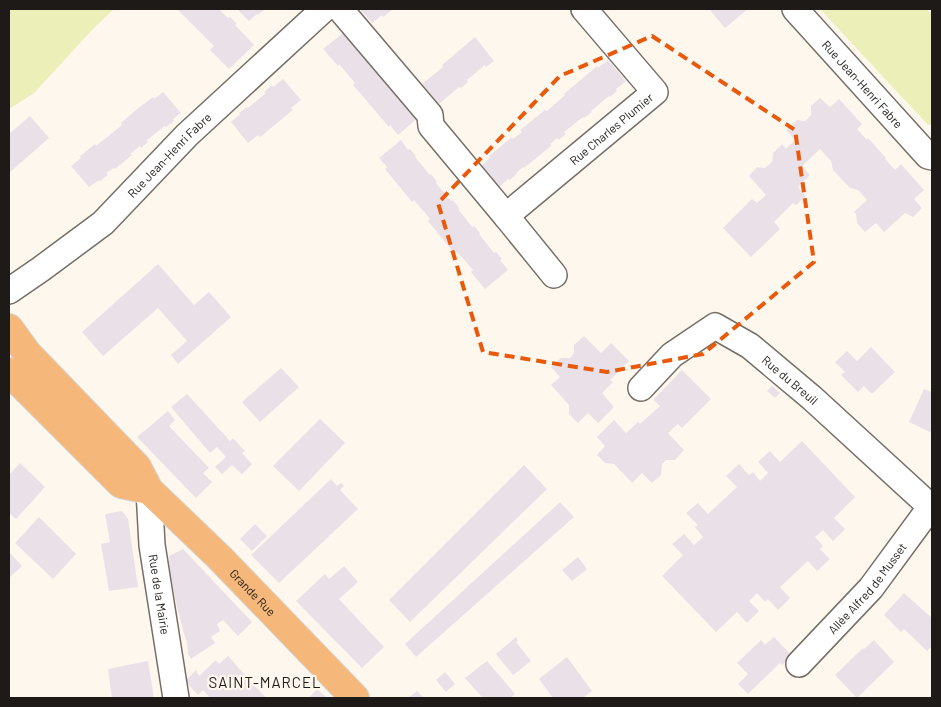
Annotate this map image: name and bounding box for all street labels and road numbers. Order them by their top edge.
street label: Rue Jean-Henri Fabre [819,37,906,131]
street label: Rue Charles Plumier [567,89,656,167]
street label: Rue Jean-Henri Fabre [124,109,214,200]
street label: Rue du Breuil [760,352,821,407]
street label: Allée Alfred de Musset [825,540,909,636]
street label: Rue de la Mairie [147,553,173,635]
street label: Grande Rue [227,566,279,619]

